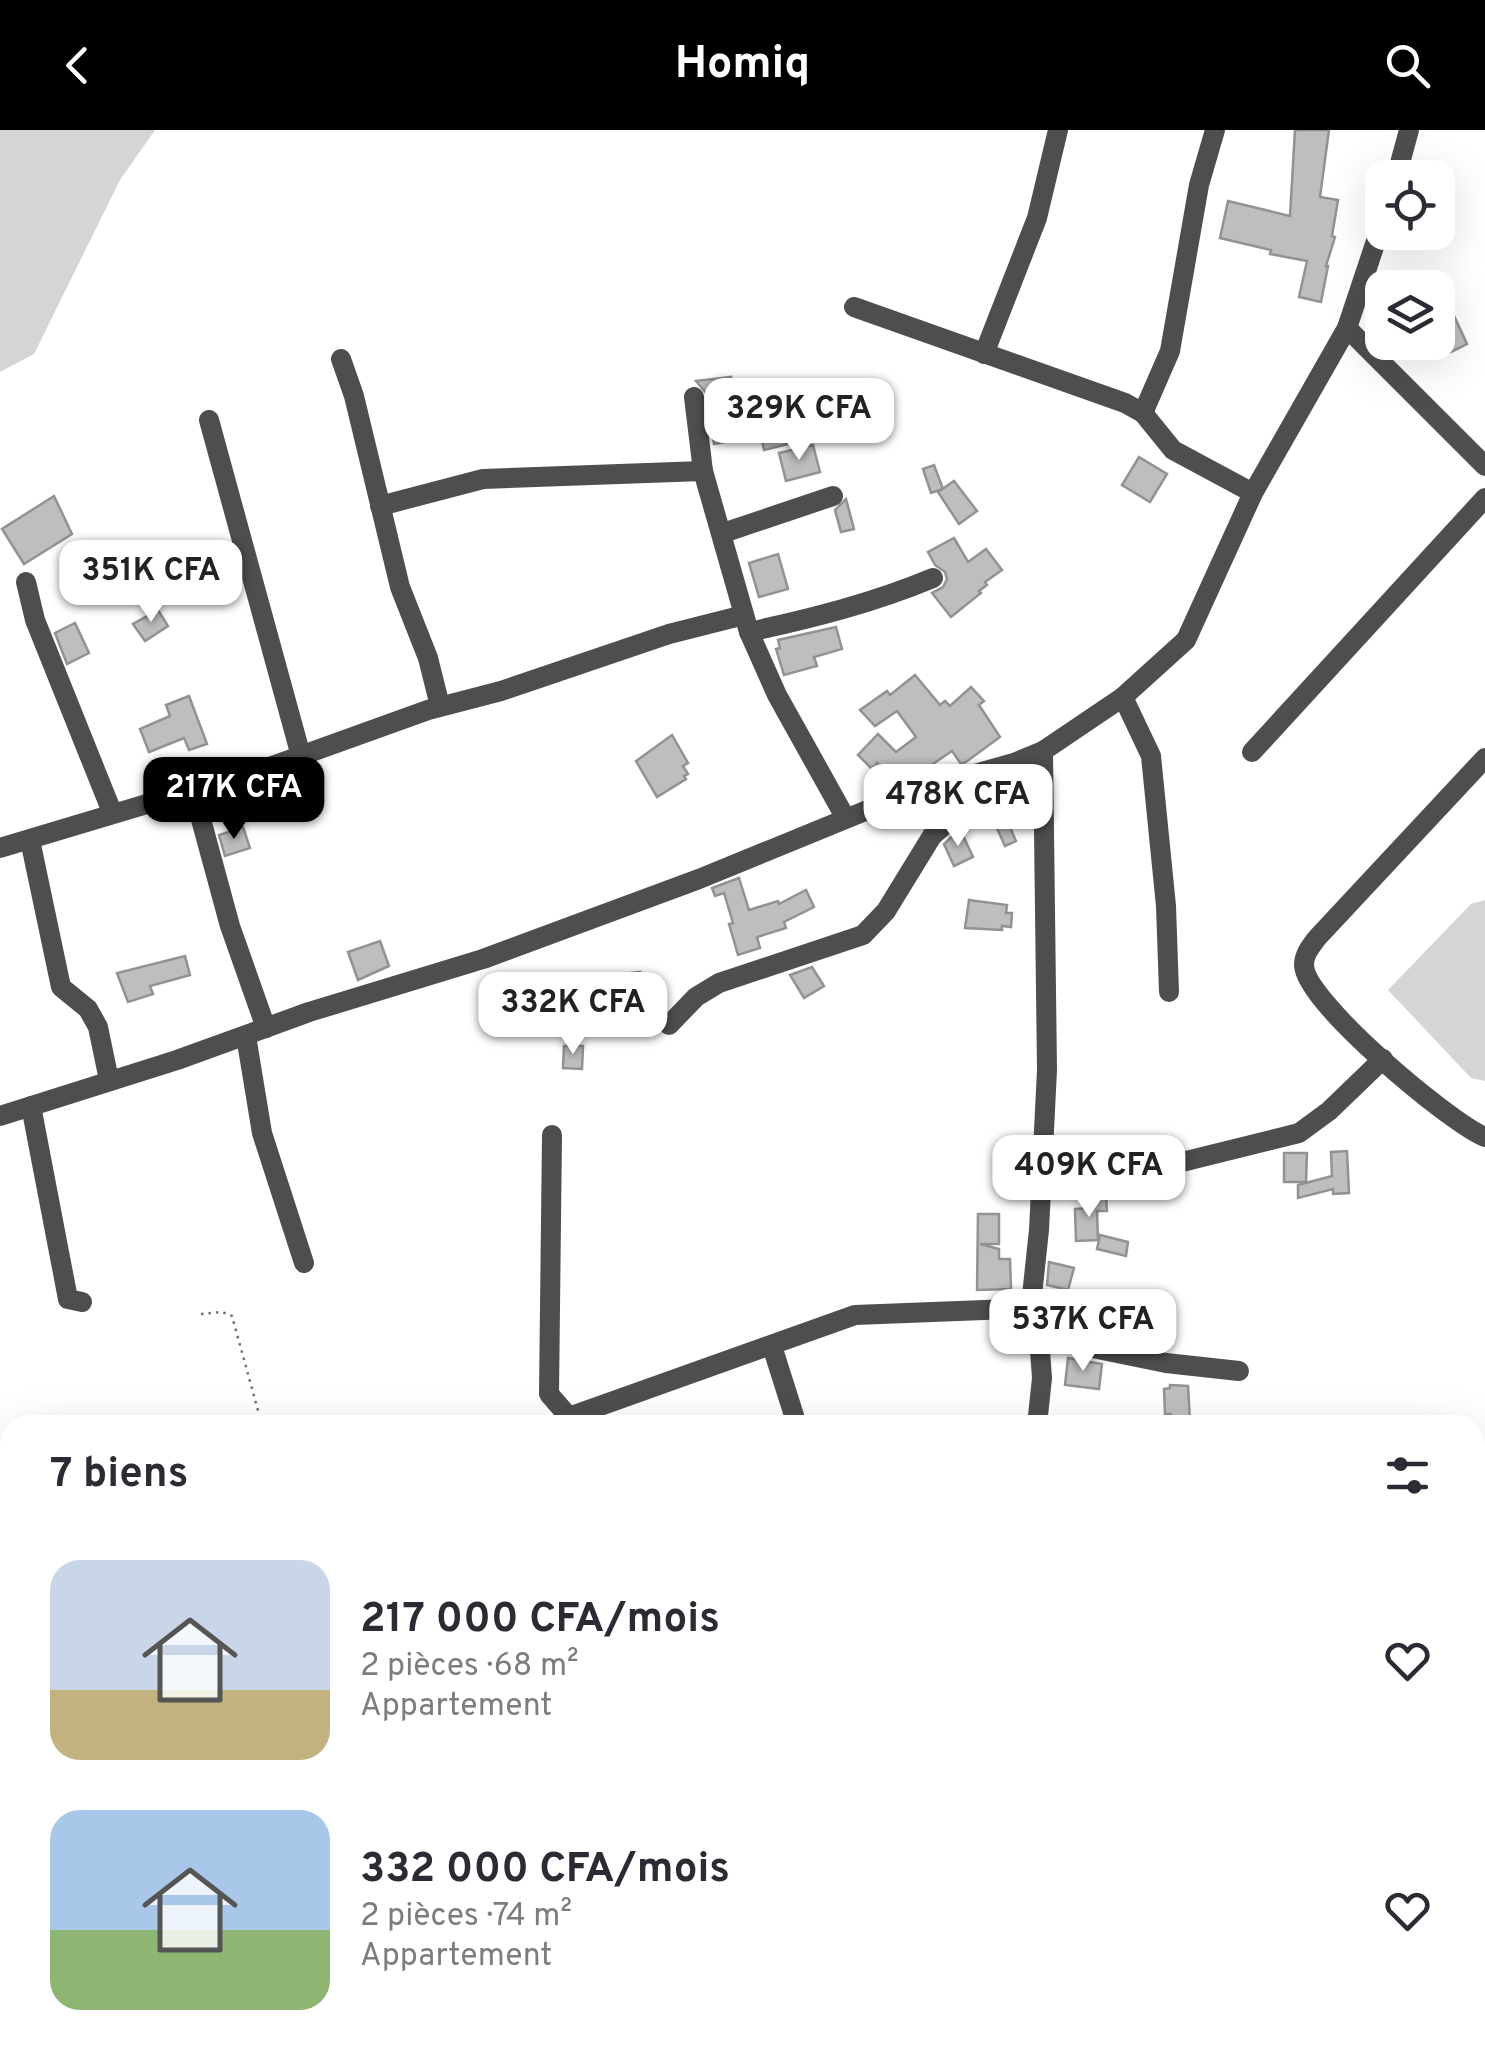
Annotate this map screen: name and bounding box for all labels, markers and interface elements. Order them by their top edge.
text: Homiq [675,37,810,94]
icon: back [50,38,105,93]
icon: search [1380,38,1435,93]
map controls [1365,160,1455,360]
button: locate [1365,160,1455,250]
button: layers [1365,270,1455,360]
pin: 329K CFA [696,378,902,463]
text: 329K CFA [726,390,872,430]
pin: 351K CFA [48,540,254,625]
text: 351K CFA [81,552,221,592]
pin: 217K CFA [131,757,337,842]
pin: 478K CFA [855,764,1061,849]
text: 217K CFA [165,769,303,809]
text: 478K CFA [886,776,1030,816]
pin: 332K CFA [470,972,676,1057]
text: 332K CFA [500,984,646,1024]
pin: 409K CFA [986,1135,1192,1220]
text: 409K CFA [1014,1147,1164,1187]
pin: 537K CFA [980,1289,1186,1374]
text: 537K CFA [1011,1301,1155,1341]
icon: filters [1380,1448,1435,1503]
text: 7 biens [50,1449,188,1502]
text: 217 000 CFA/mois [360,1594,720,1647]
icon: home [130,1600,250,1720]
icon: heart [1380,1633,1435,1688]
text: 2 pièces · 68 m² [360,1647,579,1687]
text: Appartement [360,1687,552,1727]
text: 332 000 CFA/mois [360,1844,730,1897]
icon: home [130,1850,250,1970]
icon: heart [1380,1883,1435,1938]
text: 2 pièces · 74 m² [360,1897,572,1937]
text: Appartement [360,1937,552,1977]

